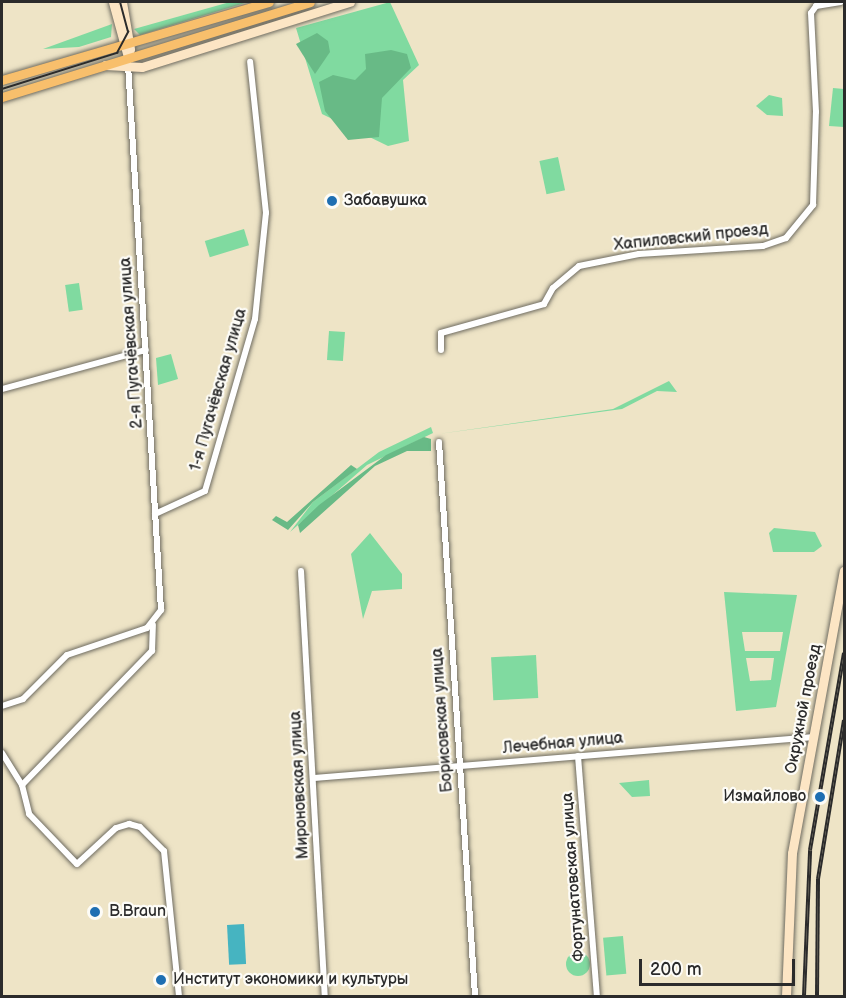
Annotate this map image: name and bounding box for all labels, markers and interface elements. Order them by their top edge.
place label: Забавушка [344,191,427,211]
marker: Забавушка [325,194,339,208]
street label: Хапиловский проезд [613,220,769,256]
street label: 2-я Пугачёвская улица [116,257,148,429]
street label: 1-я Пугачёвская улица [187,306,251,474]
street label: Окружной проезд [782,643,826,775]
street label: Борисовская улица [428,647,458,793]
street label: Мироновская улица [287,710,313,860]
street label: Лечебная улица [502,729,624,759]
place label: Измайлово [723,787,806,807]
marker: Измайлово [811,788,829,806]
street label: Фортунатовская улица [559,792,589,962]
place label: B.Braun [109,902,166,922]
marker: B.Braun [86,903,104,921]
scale bar [642,947,798,985]
text: 200 m [650,959,702,980]
place label: Институт экономики и культуры [173,970,408,990]
marker: Институт экономики и культуры [154,973,168,987]

